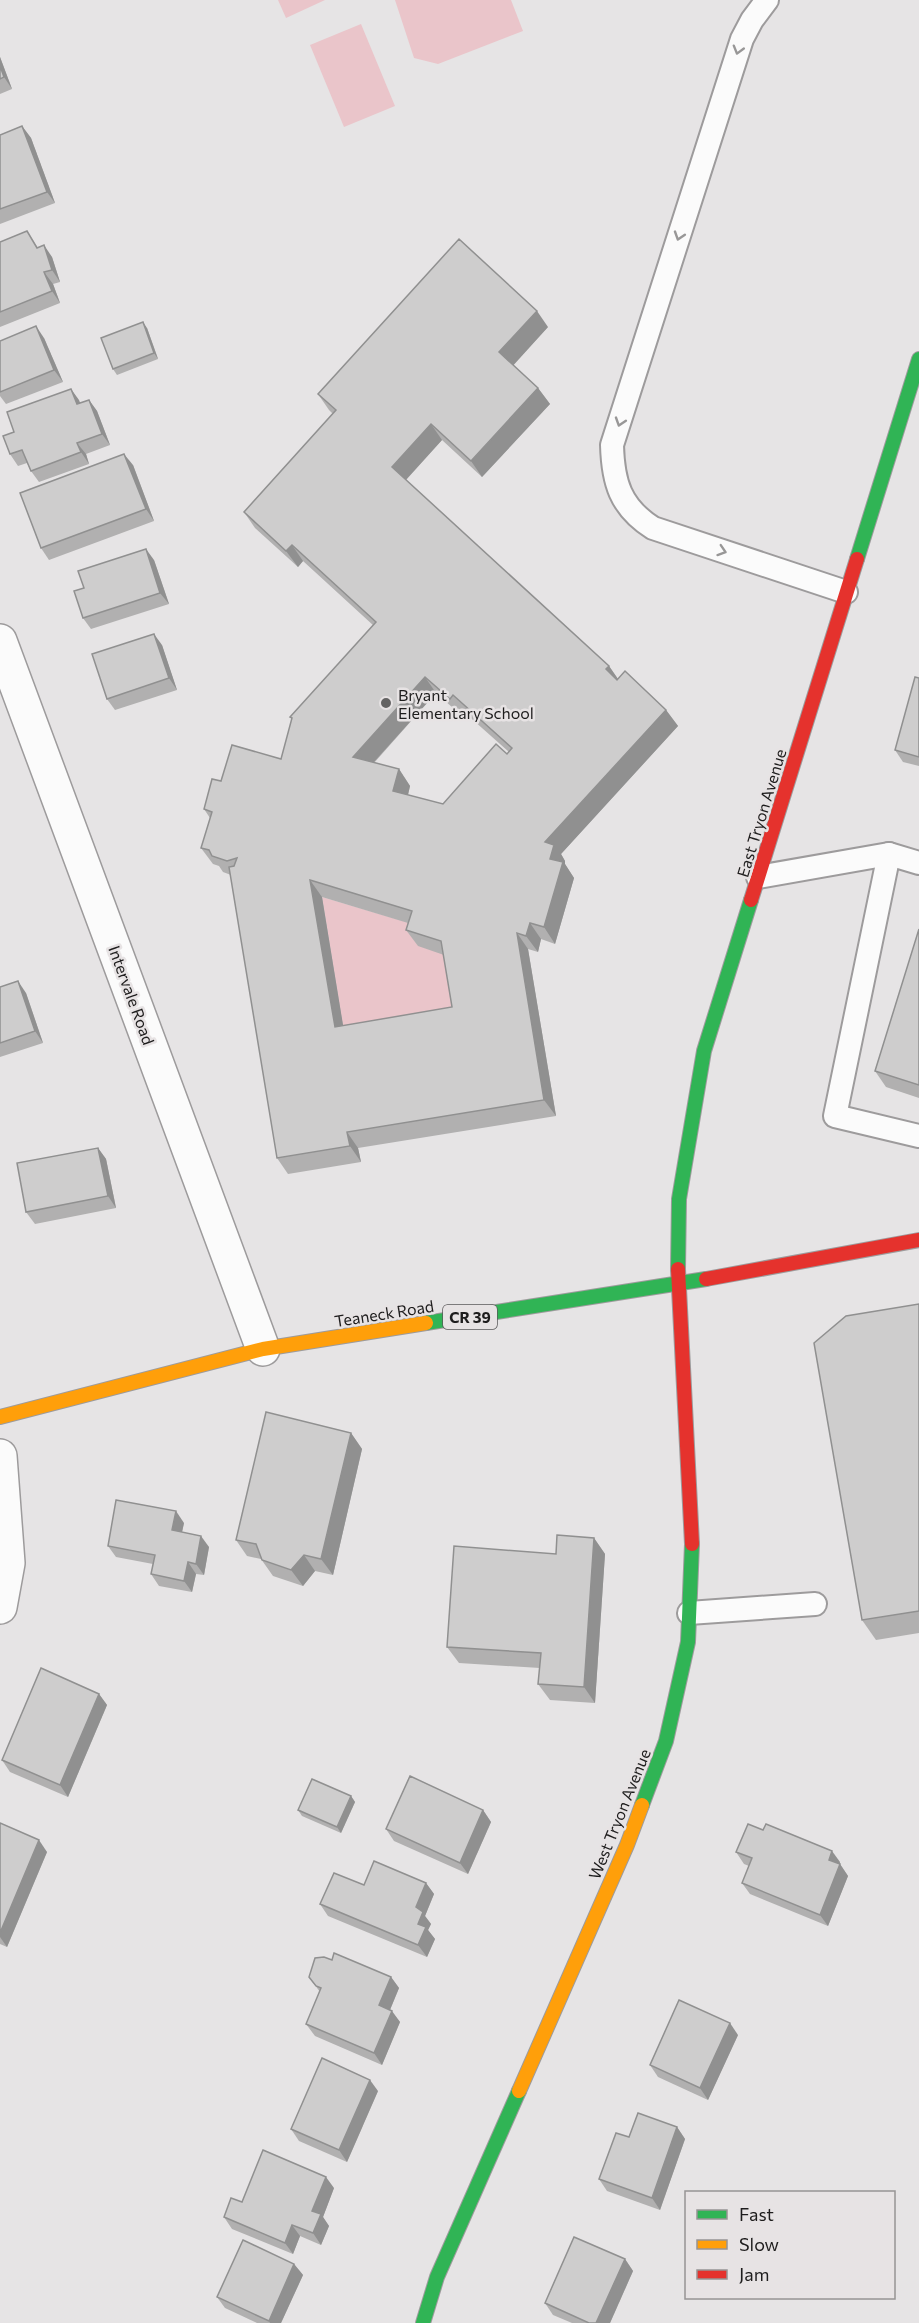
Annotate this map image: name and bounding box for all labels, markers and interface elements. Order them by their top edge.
one-way arrow [733,44,745,55]
one-way arrow [674,230,686,241]
one-way arrow [615,416,627,427]
one-way arrow [716,543,727,556]
place label: Bryant Elementary School [398,685,534,722]
marker: Bryant Elementary School [379,696,393,710]
street label: East Tryon Avenue [732,747,790,879]
street label: Intervale Road [105,943,159,1047]
street label: Teaneck Road [333,1296,435,1330]
road number: CR 39 [443,1305,497,1329]
street label: West Tryon Avenue [584,1746,654,1882]
legend [685,2191,895,2299]
text: Fast [739,2203,774,2225]
text: Slow [739,2233,779,2255]
text: Jam [739,2263,769,2285]

